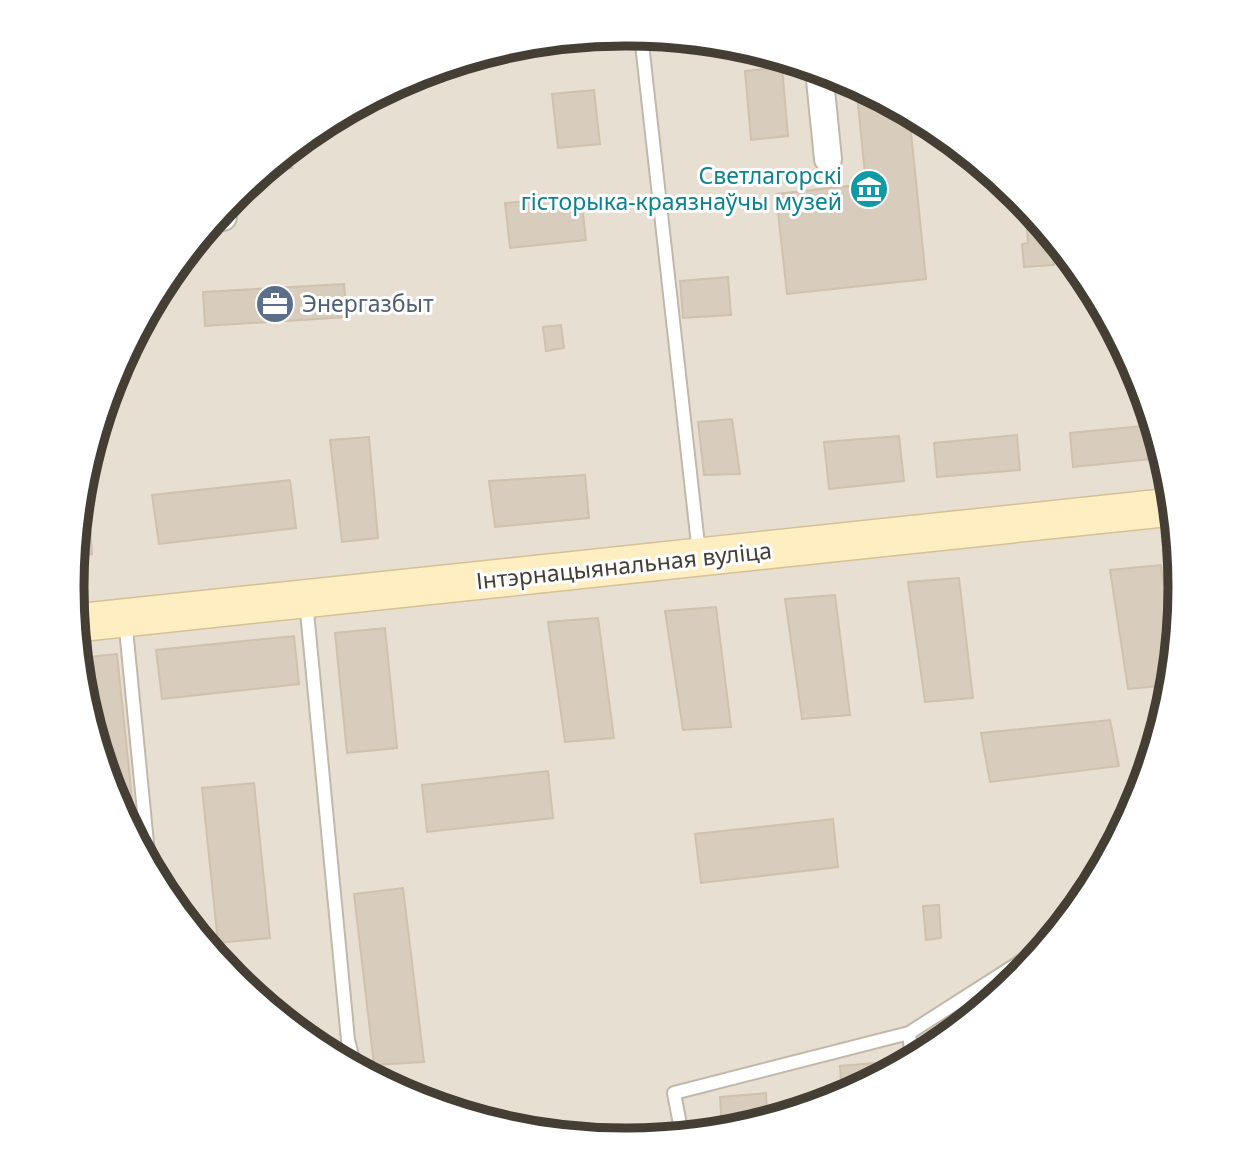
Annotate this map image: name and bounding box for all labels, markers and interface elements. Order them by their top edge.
place label: Светлагорскі гісторыка-краязнаўчы музей [521,159,842,217]
museum icon: Светлагорскі гісторыка-краязнаўчы музей [848,168,890,210]
office icon: Энергазбыт [254,283,296,325]
place label: Энергазбыт [302,287,434,319]
street label: Інтэрнацыянальная вуліца [474,534,773,596]

